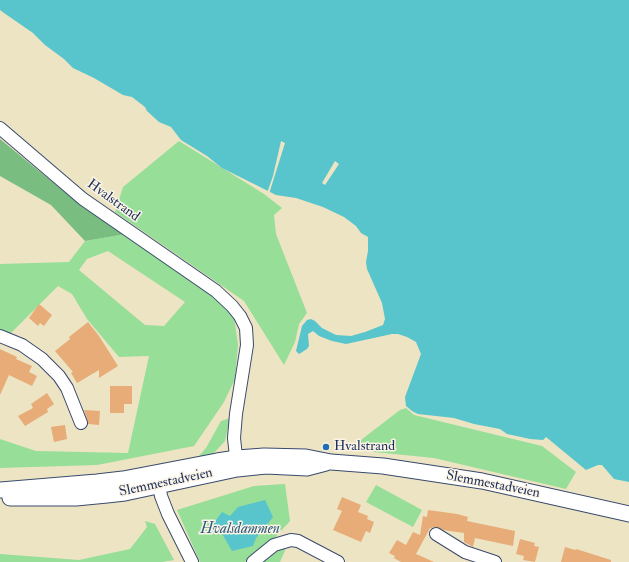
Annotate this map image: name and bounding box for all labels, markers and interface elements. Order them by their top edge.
street label: Hvalstrand [83,176,143,226]
place label: Hvalstrand [334,439,395,455]
marker: Hvalstrand [321,442,331,452]
street label: Slemmestadveien [118,465,214,501]
street label: Slemmestadveien [445,468,541,502]
water label: Hvalsdammen [200,521,280,539]

